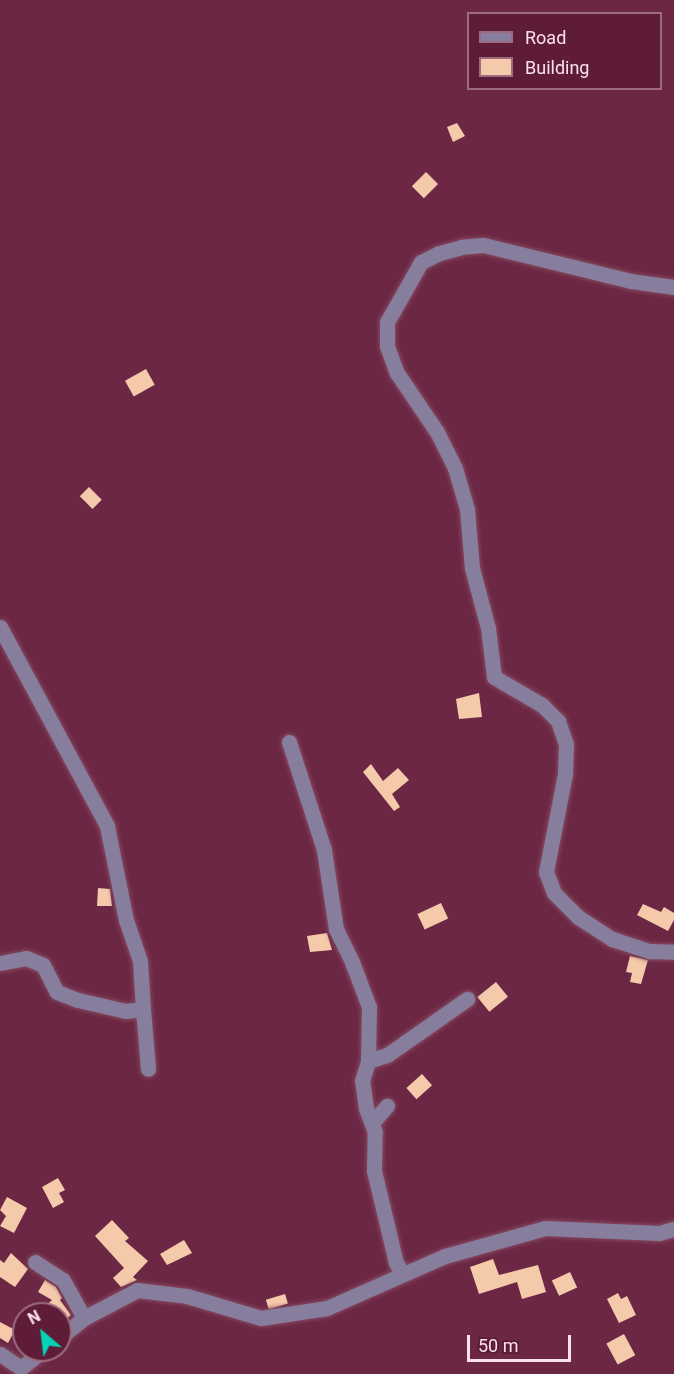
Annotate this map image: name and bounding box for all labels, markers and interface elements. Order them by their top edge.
legend [467,12,662,90]
text: Road [525,27,566,48]
text: Building [525,57,589,78]
north arrow [12,1302,72,1362]
text: N [25,1306,44,1328]
scale bar [470,1323,574,1361]
text: 50 m [478,1335,518,1356]

